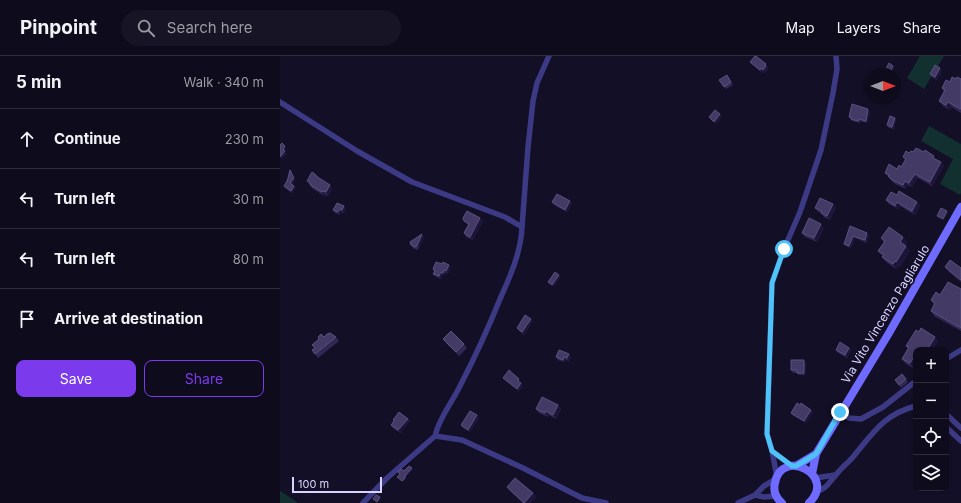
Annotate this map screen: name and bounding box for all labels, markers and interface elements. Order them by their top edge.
search box [121,10,401,46]
text: Pinpoint [20,16,97,39]
icon: search [135,17,157,39]
text: Search here [167,18,253,37]
text: Map [786,19,815,36]
text: Layers [837,19,881,36]
text: Share [903,19,941,36]
north arrow [865,68,901,104]
text: 5 min [16,72,62,92]
text: Walk · 340 m [184,74,264,90]
icon: ahead [16,128,38,150]
text: Continue [54,129,121,148]
text: 230 m [225,131,264,147]
icon: left [16,188,38,210]
text: Turn left [54,189,115,208]
text: 30 m [233,191,264,207]
route start [775,240,793,258]
street label: Via Vito Vincenzo Pagliarulo [838,242,932,386]
icon: left [16,248,38,270]
text: Turn left [54,249,115,268]
text: 80 m [233,251,264,267]
icon: arrive [16,308,38,330]
text: Arrive at destination [54,309,203,328]
map controls [913,347,949,491]
button: + [913,347,949,383]
button: Save [16,360,136,397]
button: Share [144,360,264,397]
button: − [913,383,949,419]
route end [831,403,849,421]
button: locate [913,419,949,455]
button: layers [913,455,949,491]
scale bar [292,475,382,494]
text: 100 m [298,477,329,491]

